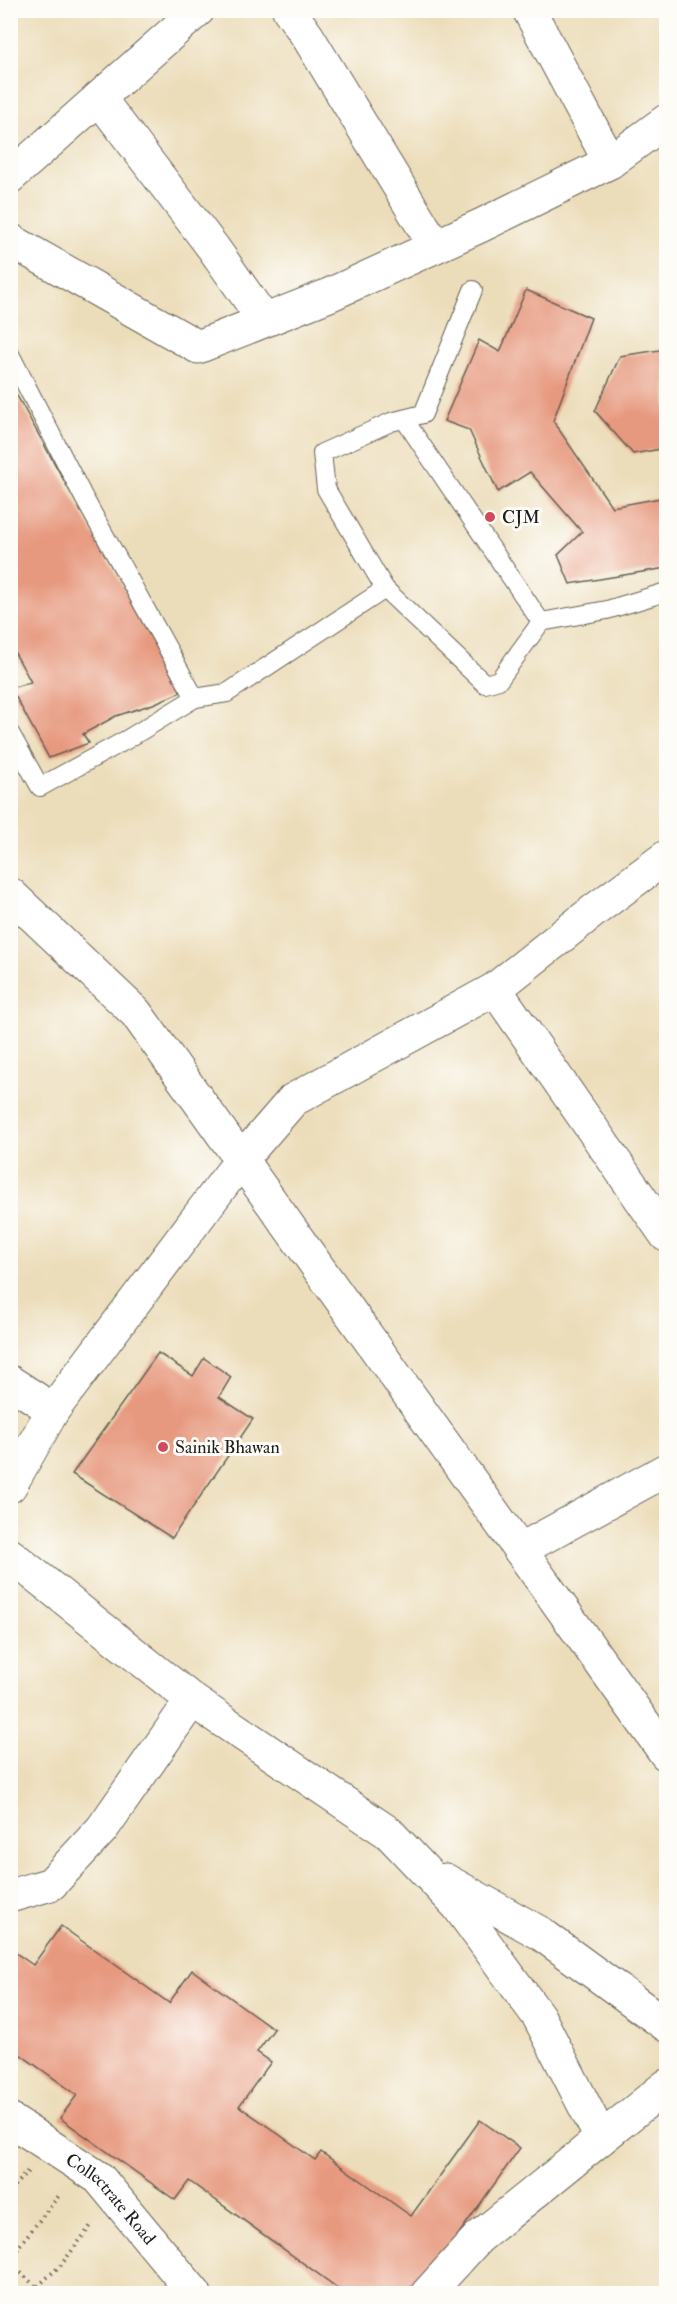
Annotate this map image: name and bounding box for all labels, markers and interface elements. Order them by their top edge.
place label: CJM [502,506,540,529]
marker: CJM [483,510,497,524]
place label: Sainik Bhawan [175,1436,280,1459]
marker: Sainik Bhawan [156,1440,170,1454]
street label: Collectrate Road [61,2148,161,2250]

